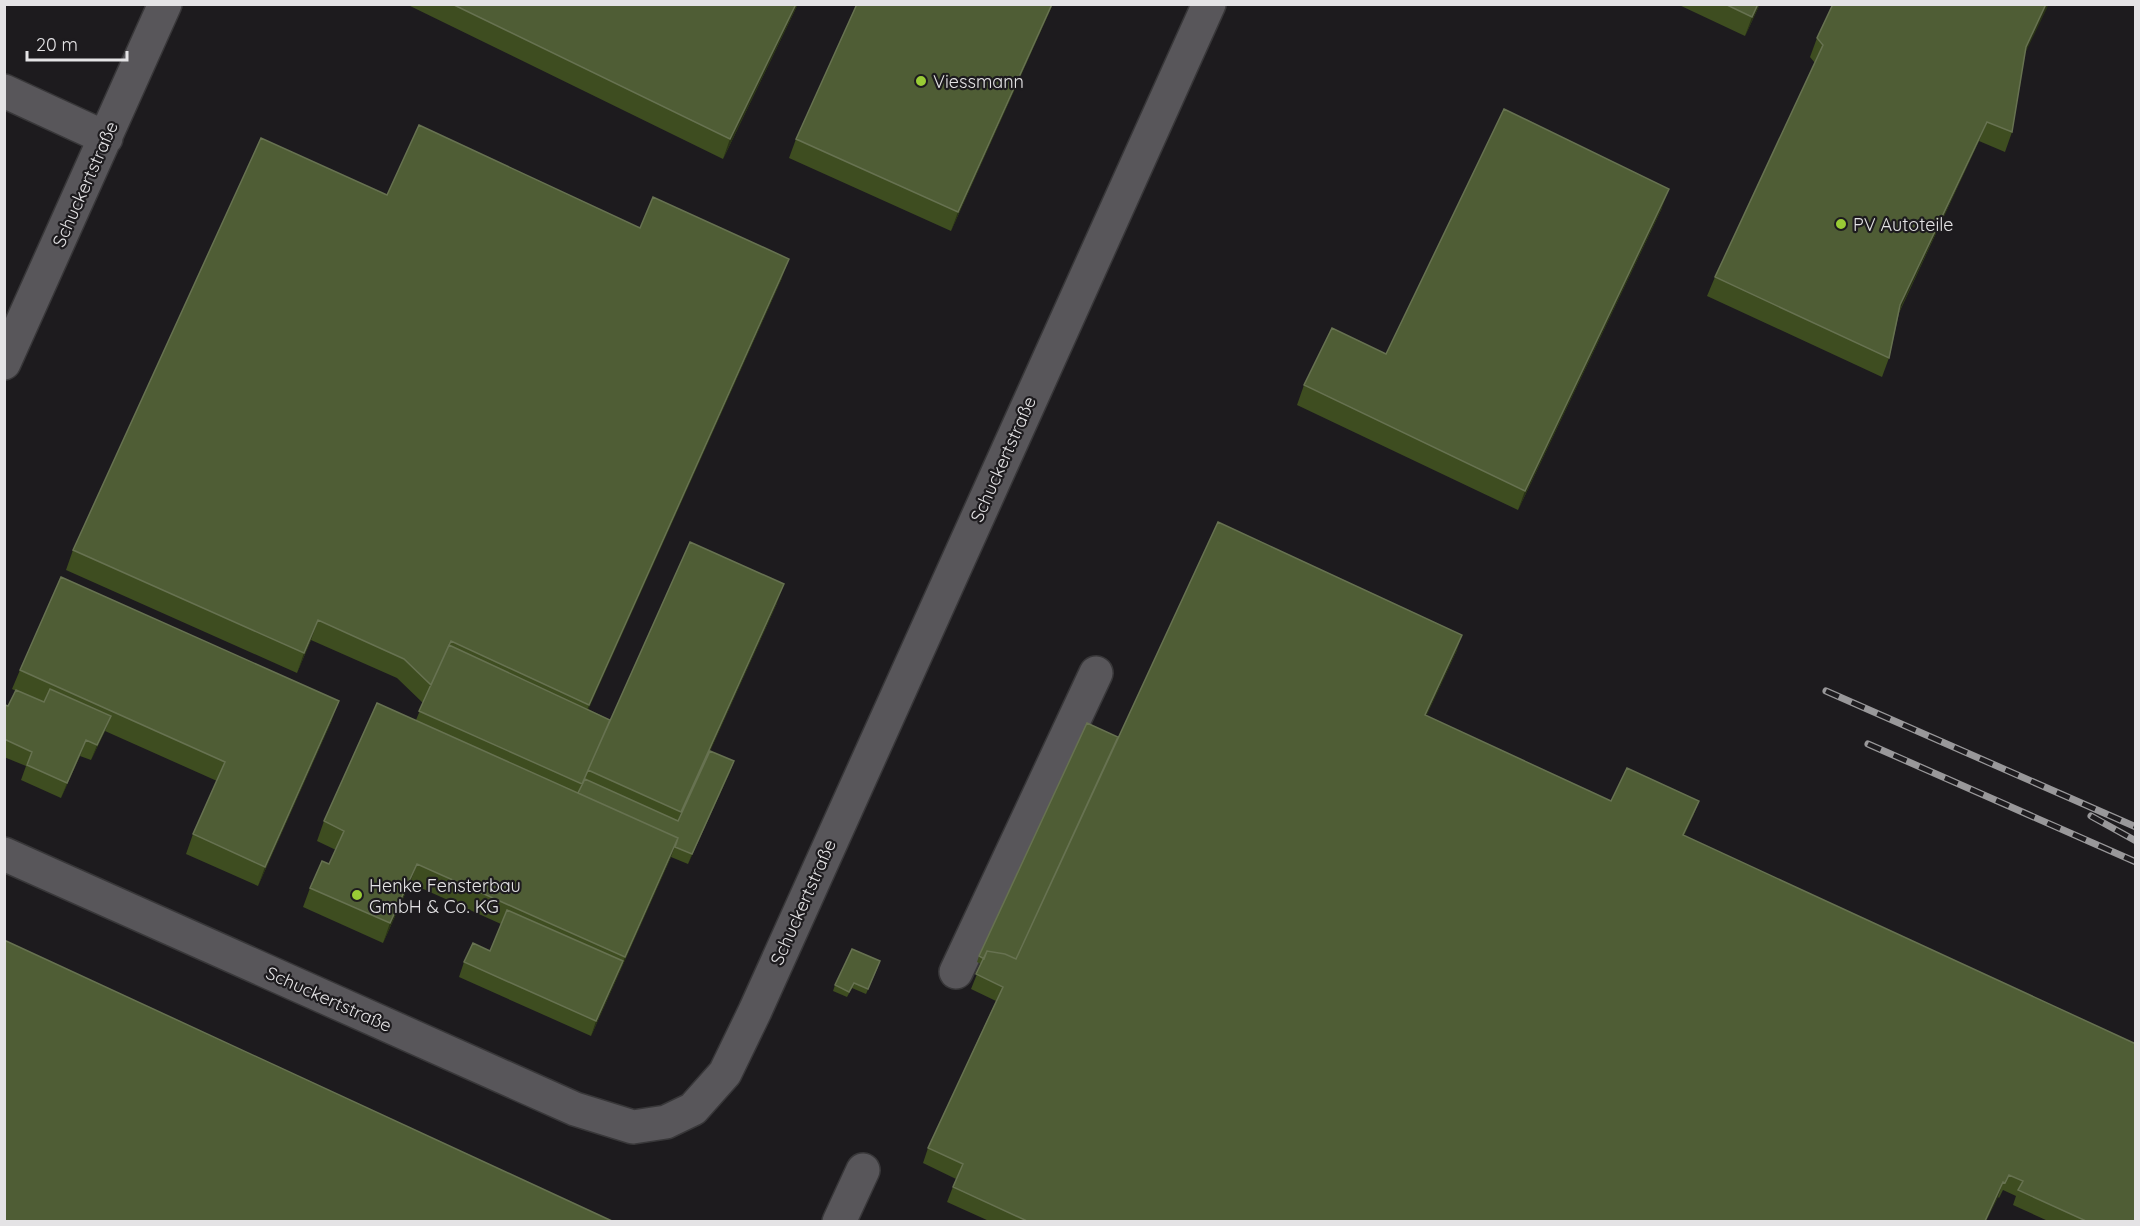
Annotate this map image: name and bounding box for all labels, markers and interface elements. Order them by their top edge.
scale bar [27,24,128,62]
text: 20 m [36,33,78,56]
place label: Viessmann [933,70,1024,93]
marker: Viessmann [914,74,928,88]
street label: Schuckertstraße [47,118,123,250]
place label: PV Autoteile [1853,213,1953,236]
marker: PV Autoteile [1834,217,1848,231]
street label: Schuckertstraße [965,393,1041,525]
street label: Schuckertstraße [765,836,841,968]
place label: Henke Fensterbau GmbH & Co. KG [369,874,521,918]
marker: Henke Fensterbau GmbH & Co. KG [350,888,364,902]
street label: Schuckertstraße [263,961,395,1037]

